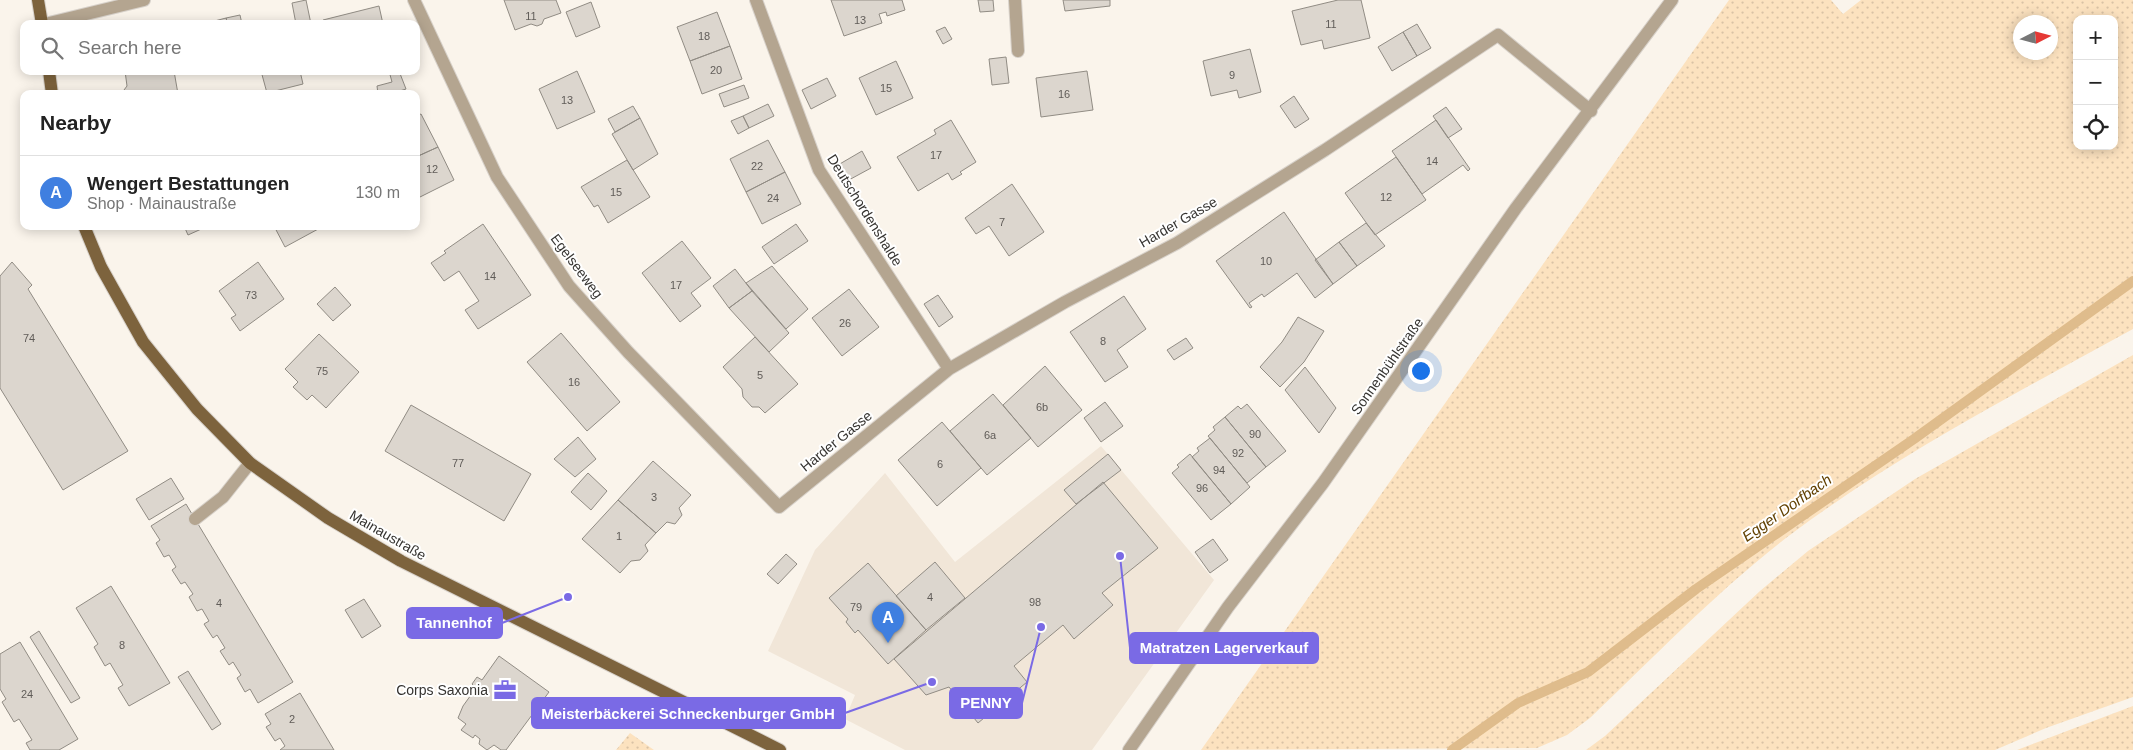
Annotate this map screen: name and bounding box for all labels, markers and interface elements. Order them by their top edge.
house number: 11 [525,10,537,22]
house number: 13 [854,14,866,26]
north arrow [2013,15,2058,60]
map controls [2073,15,2118,150]
button: + [2073,15,2118,60]
house number: 11 [1325,18,1337,30]
search box [20,20,420,75]
house number: 18 [698,30,710,42]
icon: search [38,34,66,62]
text: Search here [78,37,182,58]
button: − [2073,60,2118,105]
house number: 20 [710,64,722,76]
house number: 9 [1229,69,1235,81]
house number: 15 [880,82,892,94]
house number: 16 [1058,88,1070,100]
house number: 13 [561,94,573,106]
button: locate [2073,105,2118,150]
text: Nearby [40,111,111,134]
house number: 17 [930,149,942,161]
street label: Deutschordenshalde [824,151,906,269]
house number: 14 [1426,155,1438,167]
house number: 22 [751,160,763,172]
house number: 12 [426,163,438,175]
text: Wengert Bestattungen [87,173,289,194]
text: A [50,184,62,201]
text: 130 m [356,184,400,201]
house number: 15 [610,186,622,198]
house number: 12 [1380,191,1392,203]
house number: 24 [767,192,779,204]
street label: Harder Gasse [1136,193,1220,251]
text: Shop · Mainaustraße [87,195,236,212]
house number: 7 [999,216,1005,228]
street label: Egelseeweg [548,231,606,301]
house number: 10 [1260,255,1272,267]
house number: 14 [484,270,496,282]
house number: 17 [670,279,682,291]
house number: 73 [245,289,257,301]
street label: Sonnenbühlstraße [1348,314,1426,417]
house number: 26 [839,317,851,329]
house number: 74 [23,332,35,344]
house number: 8 [1100,335,1106,347]
your location [1408,358,1434,384]
house number: 75 [316,365,328,377]
house number: 5 [757,369,763,381]
house number: 16 [568,376,580,388]
house number: 6b [1036,401,1048,413]
street label: Harder Gasse [797,407,875,475]
house number: 90 [1249,428,1261,440]
house number: 6a [984,429,997,441]
house number: 92 [1232,447,1244,459]
house number: 77 [452,457,464,469]
house number: 6 [937,458,943,470]
house number: 94 [1213,464,1225,476]
water label: Egger Dorfbach [1739,470,1835,545]
house number: 96 [1196,482,1208,494]
house number: 3 [651,491,657,503]
street label: Mainaustraße [347,507,429,563]
house number: 1 [616,530,622,542]
house number: 4 [927,591,933,603]
house number: 98 [1029,596,1041,608]
house number: 4 [216,597,222,609]
house number: 79 [850,601,862,613]
pin: A [872,602,904,643]
callout: Tannenhof [407,608,502,638]
text: Tannenhof [416,614,493,631]
callout: Matratzen Lagerverkauf [1130,633,1318,663]
house number: 8 [119,639,125,651]
text: Matratzen Lagerverkauf [1140,639,1309,656]
office icon: Corps Saxonia [492,677,518,703]
place label: Corps Saxonia [396,682,488,698]
house number: 24 [21,688,33,700]
callout: PENNY [950,688,1022,718]
text: PENNY [960,694,1012,711]
callout: Meisterbäckerei Schneckenburger GmbH [532,698,845,728]
text: Meisterbäckerei Schneckenburger GmbH [541,705,835,722]
house number: 2 [289,713,295,725]

